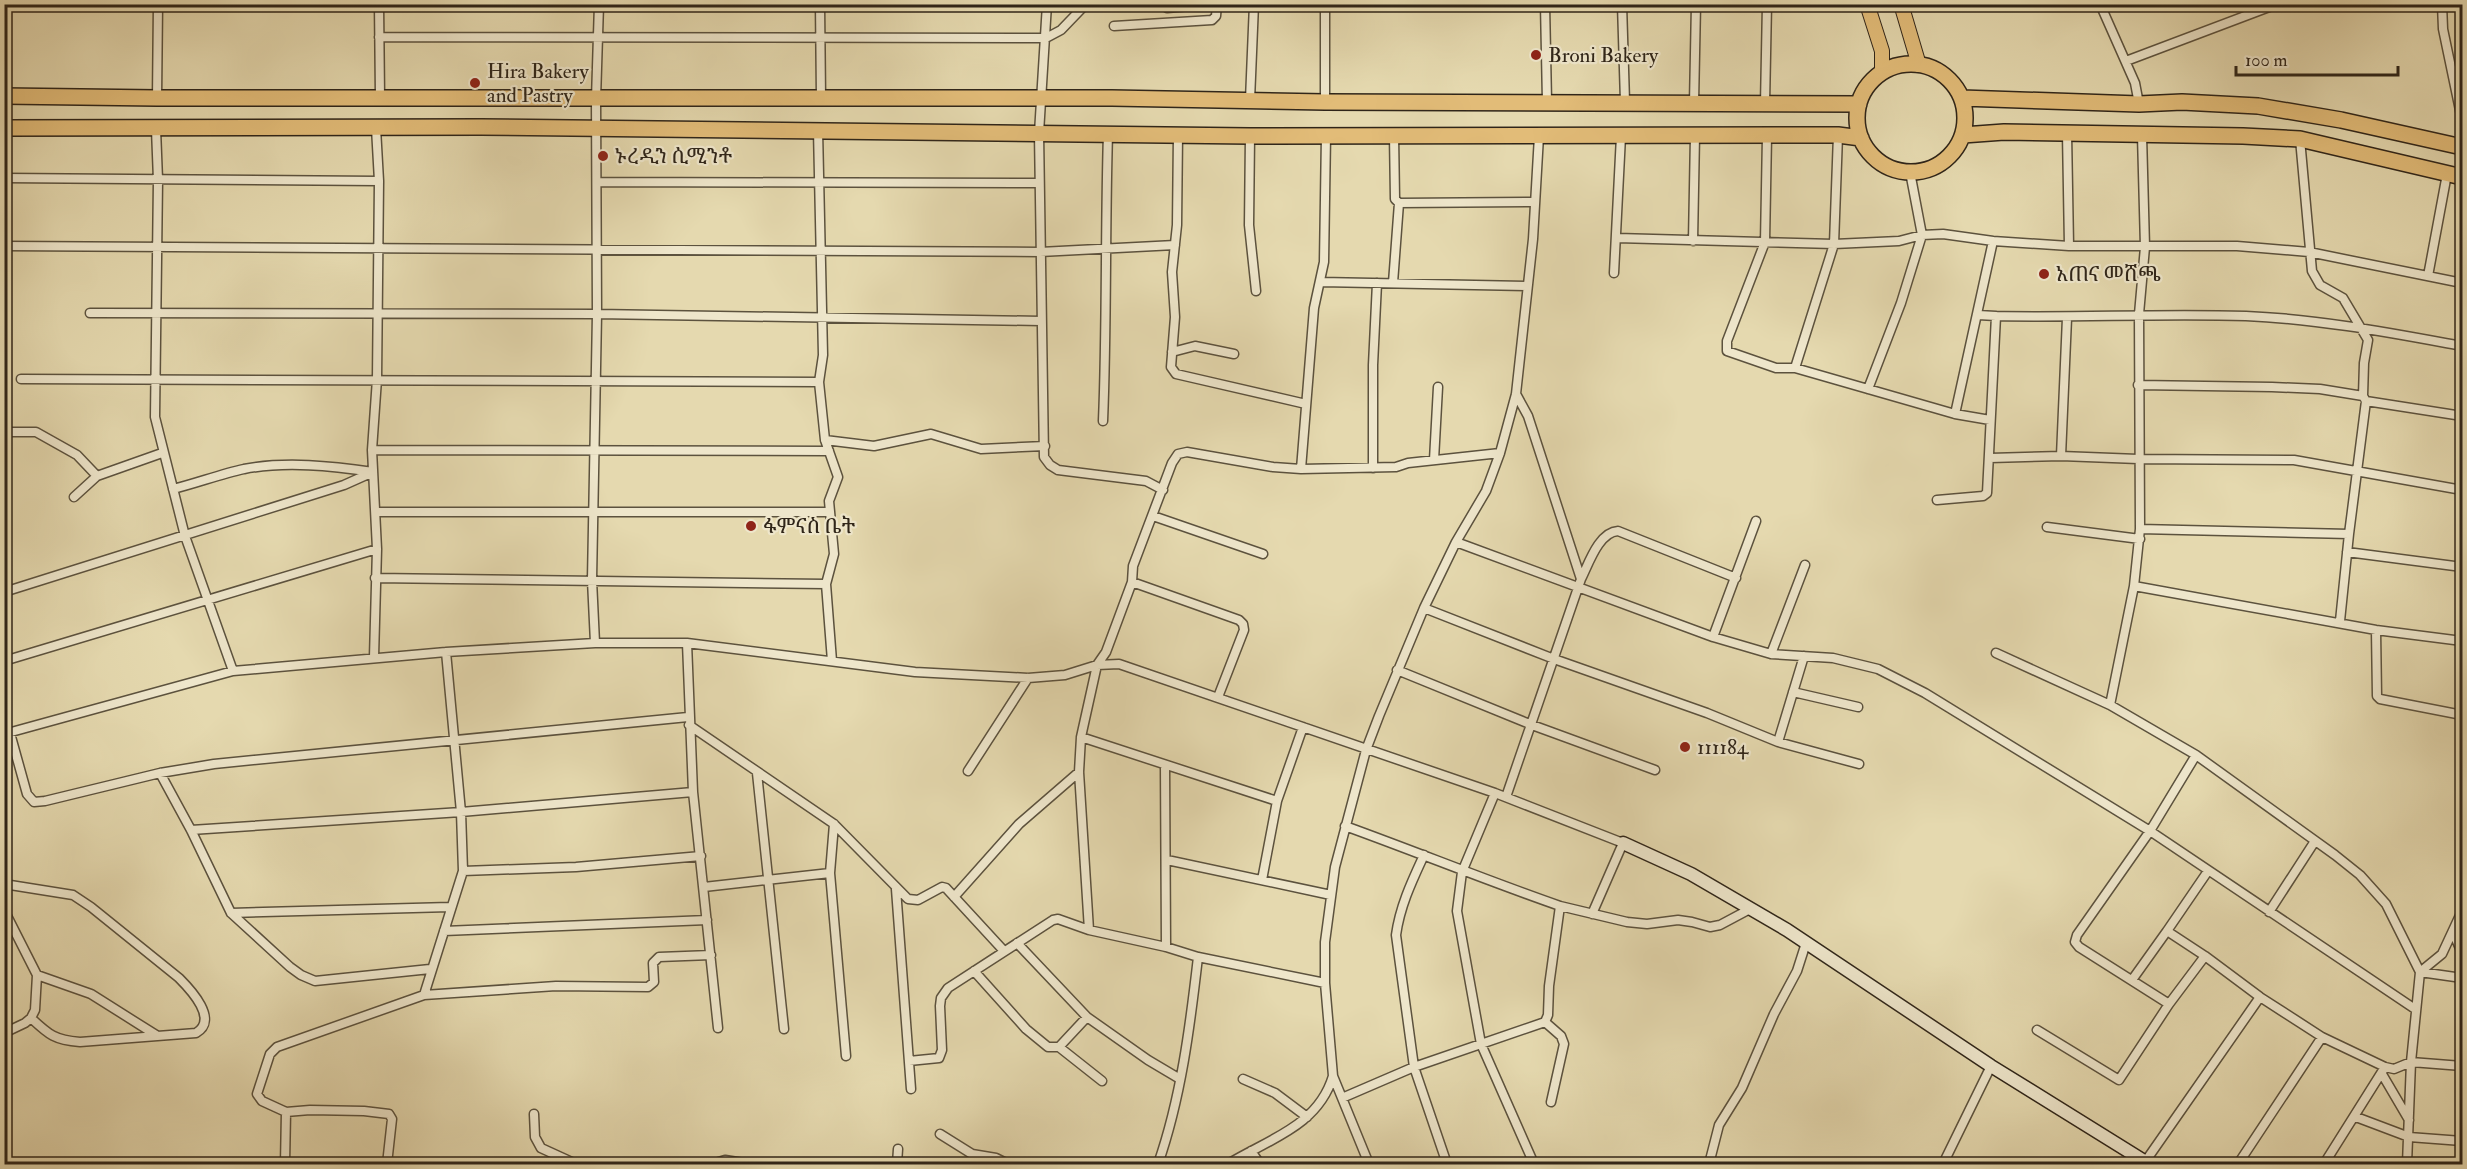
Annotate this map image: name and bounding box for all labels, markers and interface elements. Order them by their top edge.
scale bar [2236,39,2398,77]
place label: Broni Bakery [1548,42,1659,69]
marker: Broni Bakery [1529,48,1543,62]
text: 100 m [2245,49,2288,72]
place label: Hira Bakery and Pastry [487,58,589,109]
marker: Hira Bakery and Pastry [468,76,482,90]
place label: ኑረዲን ሲሚንቶ [615,143,733,170]
marker: ኑረዲን ሲሚንቶ [596,149,610,163]
place label: አጠና መሸጫ [2056,261,2161,288]
marker: አጠና መሸጫ [2037,267,2051,281]
place label: ፋምናስ ቤት [763,513,855,540]
marker: ፋምናስ ቤት [744,519,758,533]
place label: 111184 [1697,734,1750,761]
marker: 111184 [1678,740,1692,754]

